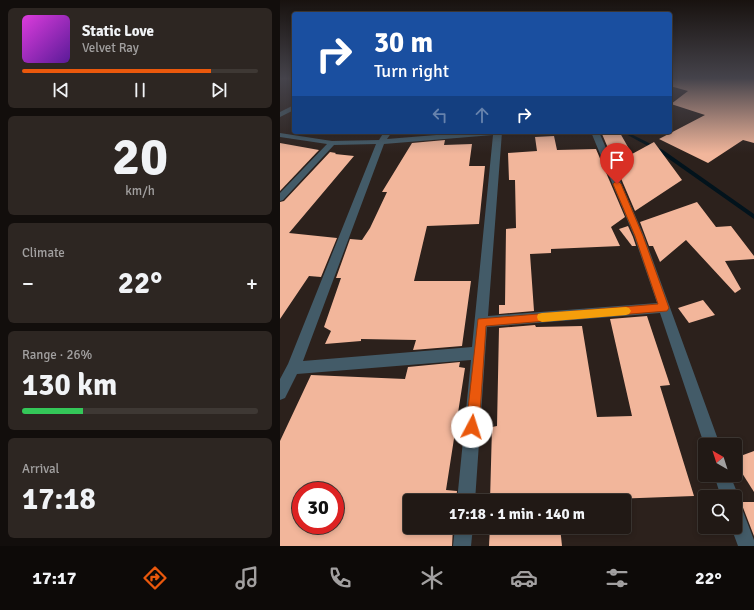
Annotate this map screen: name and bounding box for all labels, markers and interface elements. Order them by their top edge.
text: Static Love [82,22,154,40]
text: 30 m [374,26,433,60]
icon: right [308,28,360,80]
text: Velvet Ray [82,40,139,56]
text: Turn right [374,60,449,82]
icon: previous [50,79,72,101]
icon: pause [129,79,151,101]
icon: next [208,79,230,101]
icon: left [429,104,451,126]
icon: ahead [471,104,493,126]
icon: right [513,104,535,126]
text: 20 [112,125,168,189]
pin [600,143,634,184]
icon: arrive [606,149,628,171]
text: km/h [125,183,155,199]
text: Climate [22,245,65,261]
text: 22° [118,265,162,302]
text: − [22,270,34,297]
text: + [246,270,258,297]
text: Range · 26% [22,347,92,363]
text: 130 km [22,367,117,404]
position arrow [451,406,493,448]
north arrow [698,438,742,482]
map controls [698,438,742,534]
text: Arrival [22,461,59,477]
text: 17:18 [22,481,96,518]
speed limit sign: 30 [292,482,344,534]
button: search [698,490,742,534]
text: 17:18 · 1 min · 140 m [449,505,585,523]
icon: directions [141,564,169,592]
icon: music [233,564,261,592]
icon: phone [326,564,354,592]
icon: climate [418,564,446,592]
icon: car [510,564,538,592]
icon: filters [603,564,631,592]
text: 17:17 [32,567,76,589]
text: 22° [695,567,722,589]

